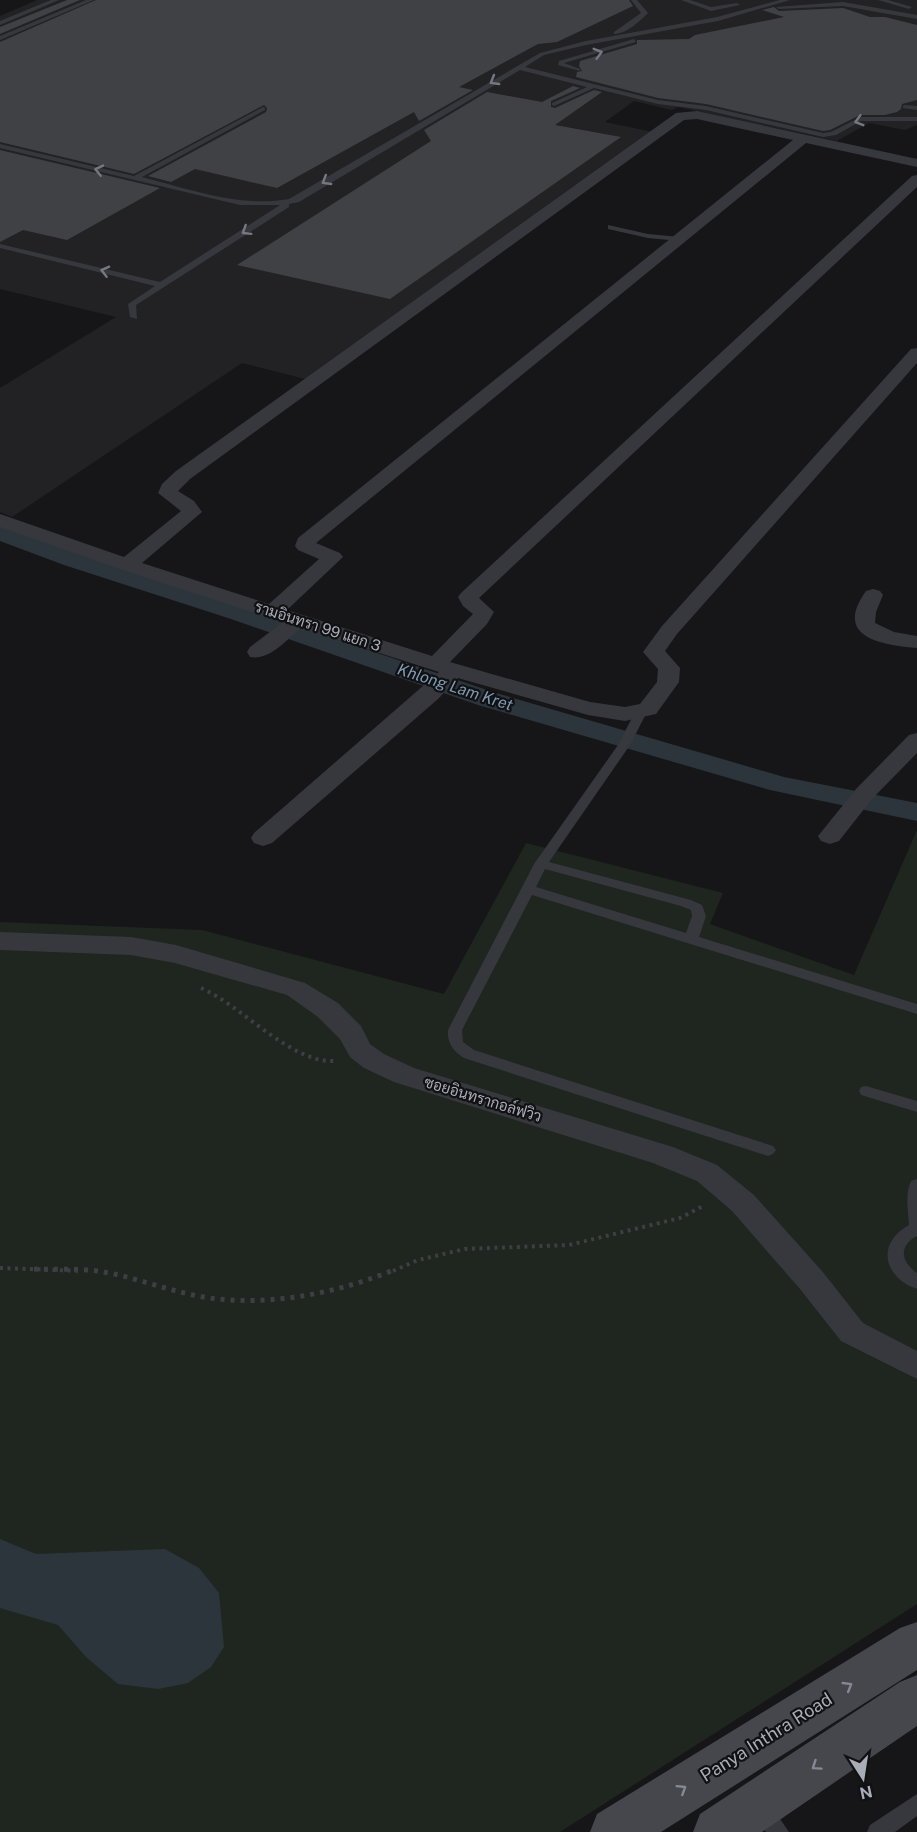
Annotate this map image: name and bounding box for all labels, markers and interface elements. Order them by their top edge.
one-way arrow [593,47,603,60]
one-way arrow [490,74,500,86]
one-way arrow [854,114,864,127]
one-way arrow [94,164,104,177]
one-way arrow [322,174,332,186]
one-way arrow [242,223,252,235]
one-way arrow [100,266,110,279]
street label: รามอินทรา 99 แยก 3 [253,598,383,654]
water label: Khlong Lam Kret [395,659,515,715]
street label: ซอยอินทรากอล์ฟวิว [422,1072,544,1125]
one-way arrow [842,1682,852,1694]
street label: Panya Inthra Road [696,1688,836,1786]
north arrow [833,1748,893,1808]
one-way arrow [812,1758,823,1769]
text: N [858,1782,874,1803]
one-way arrow [675,1785,686,1796]

